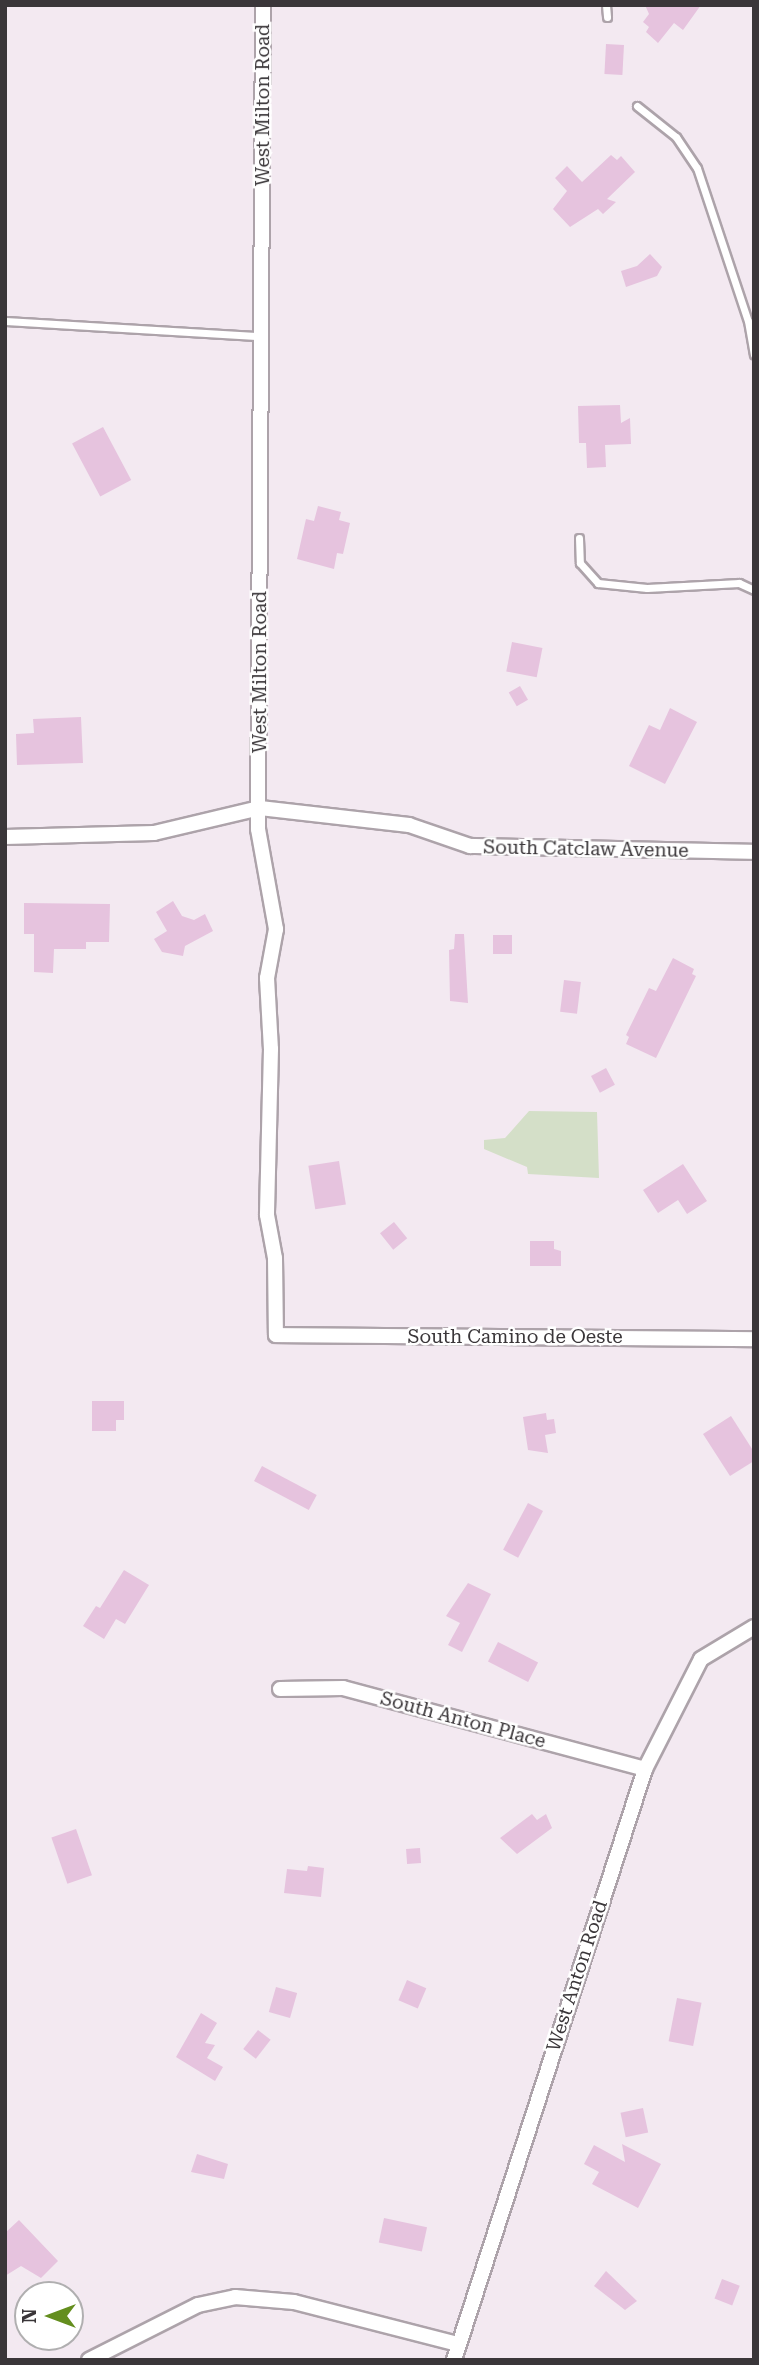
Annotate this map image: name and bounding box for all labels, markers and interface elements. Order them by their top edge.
street label: West Milton Road [252,24,274,186]
street label: West Milton Road [249,591,271,753]
street label: South Catclaw Avenue [483,836,689,862]
street label: South Camino de Oeste [407,1326,623,1348]
street label: South Anton Place [378,1687,548,1753]
street label: West Anton Road [542,1897,612,2055]
north arrow [14,2281,84,2351]
text: N [18,2309,41,2323]

